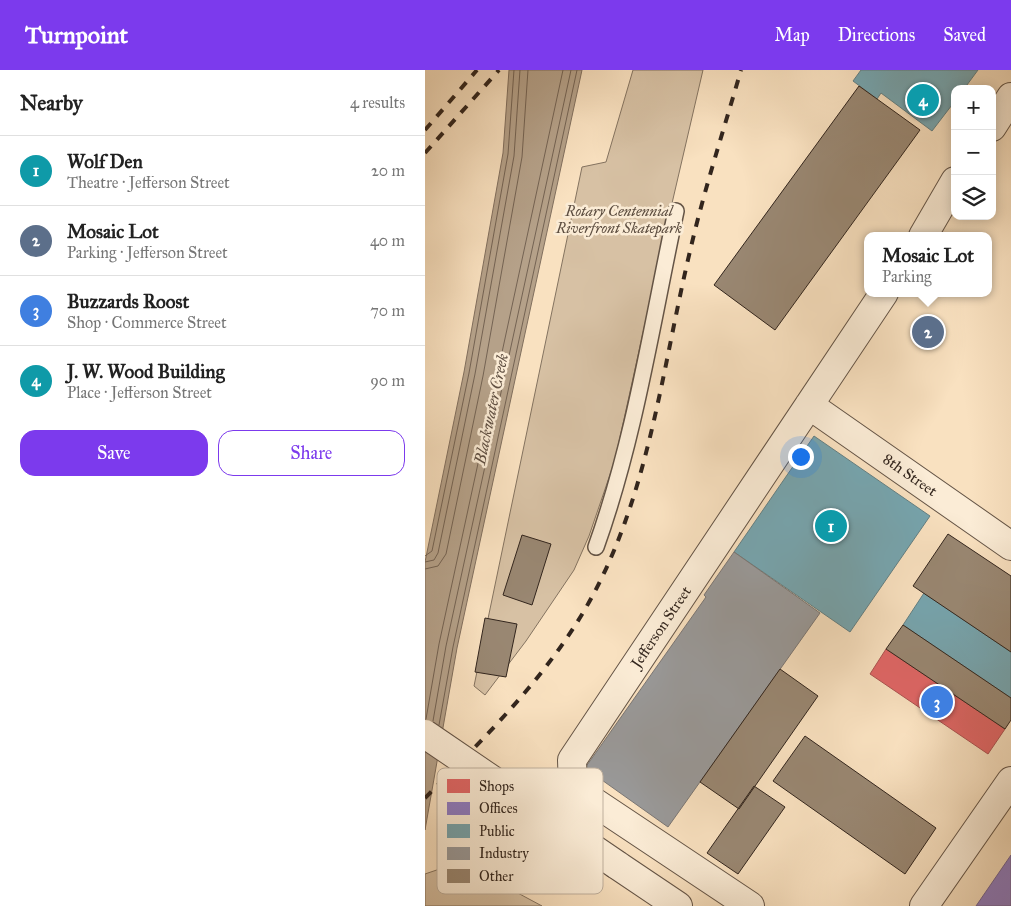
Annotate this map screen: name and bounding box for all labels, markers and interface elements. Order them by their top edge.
text: Turnpoint [25,20,128,50]
text: Map [774,24,810,46]
text: Directions [838,24,915,46]
text: Saved [943,24,986,46]
pin: 4 [907,81,939,119]
map controls [951,85,996,220]
button: + [951,85,996,130]
text: Nearby [20,90,83,116]
text: 4 results [350,93,405,112]
button: − [951,130,996,175]
text: Wolf Den [67,150,143,173]
text: 1 [33,161,39,180]
text: 20 m [371,161,405,180]
text: Theatre · Jefferson Street [67,173,230,192]
button: layers [951,175,996,220]
park label: Rotary Centennial Riverfront Skatepark [555,202,682,238]
text: Mosaic Lot [67,220,159,243]
text: 2 [32,231,40,250]
text: 40 m [370,231,405,250]
popup [864,232,992,297]
text: Parking · Jefferson Street [67,243,228,262]
text: Mosaic Lot [882,244,974,267]
text: Parking [882,267,932,286]
text: Buzzards Roost [67,290,189,313]
text: 3 [33,301,39,320]
text: 70 m [370,301,405,320]
text: Shop · Commerce Street [67,313,227,332]
pin: 2 [912,313,944,351]
water label: Blackwater Creek [470,352,512,467]
text: J. W. Wood Building [67,360,225,383]
text: 4 [32,371,40,390]
text: 90 m [370,371,405,390]
text: Place · Jefferson Street [67,383,212,402]
button: Save [20,430,208,476]
button: Share [218,430,405,476]
your location [788,444,814,470]
street label: 8th Street [879,450,941,501]
pin: 1 [815,507,847,545]
street label: Jefferson Street [626,582,696,673]
pin: 3 [921,683,953,721]
legend [437,768,603,894]
text: Shops [479,778,514,795]
text: Offices [479,800,518,817]
text: Public [479,823,515,840]
text: Industry [479,845,529,862]
text: Other [479,868,514,885]

